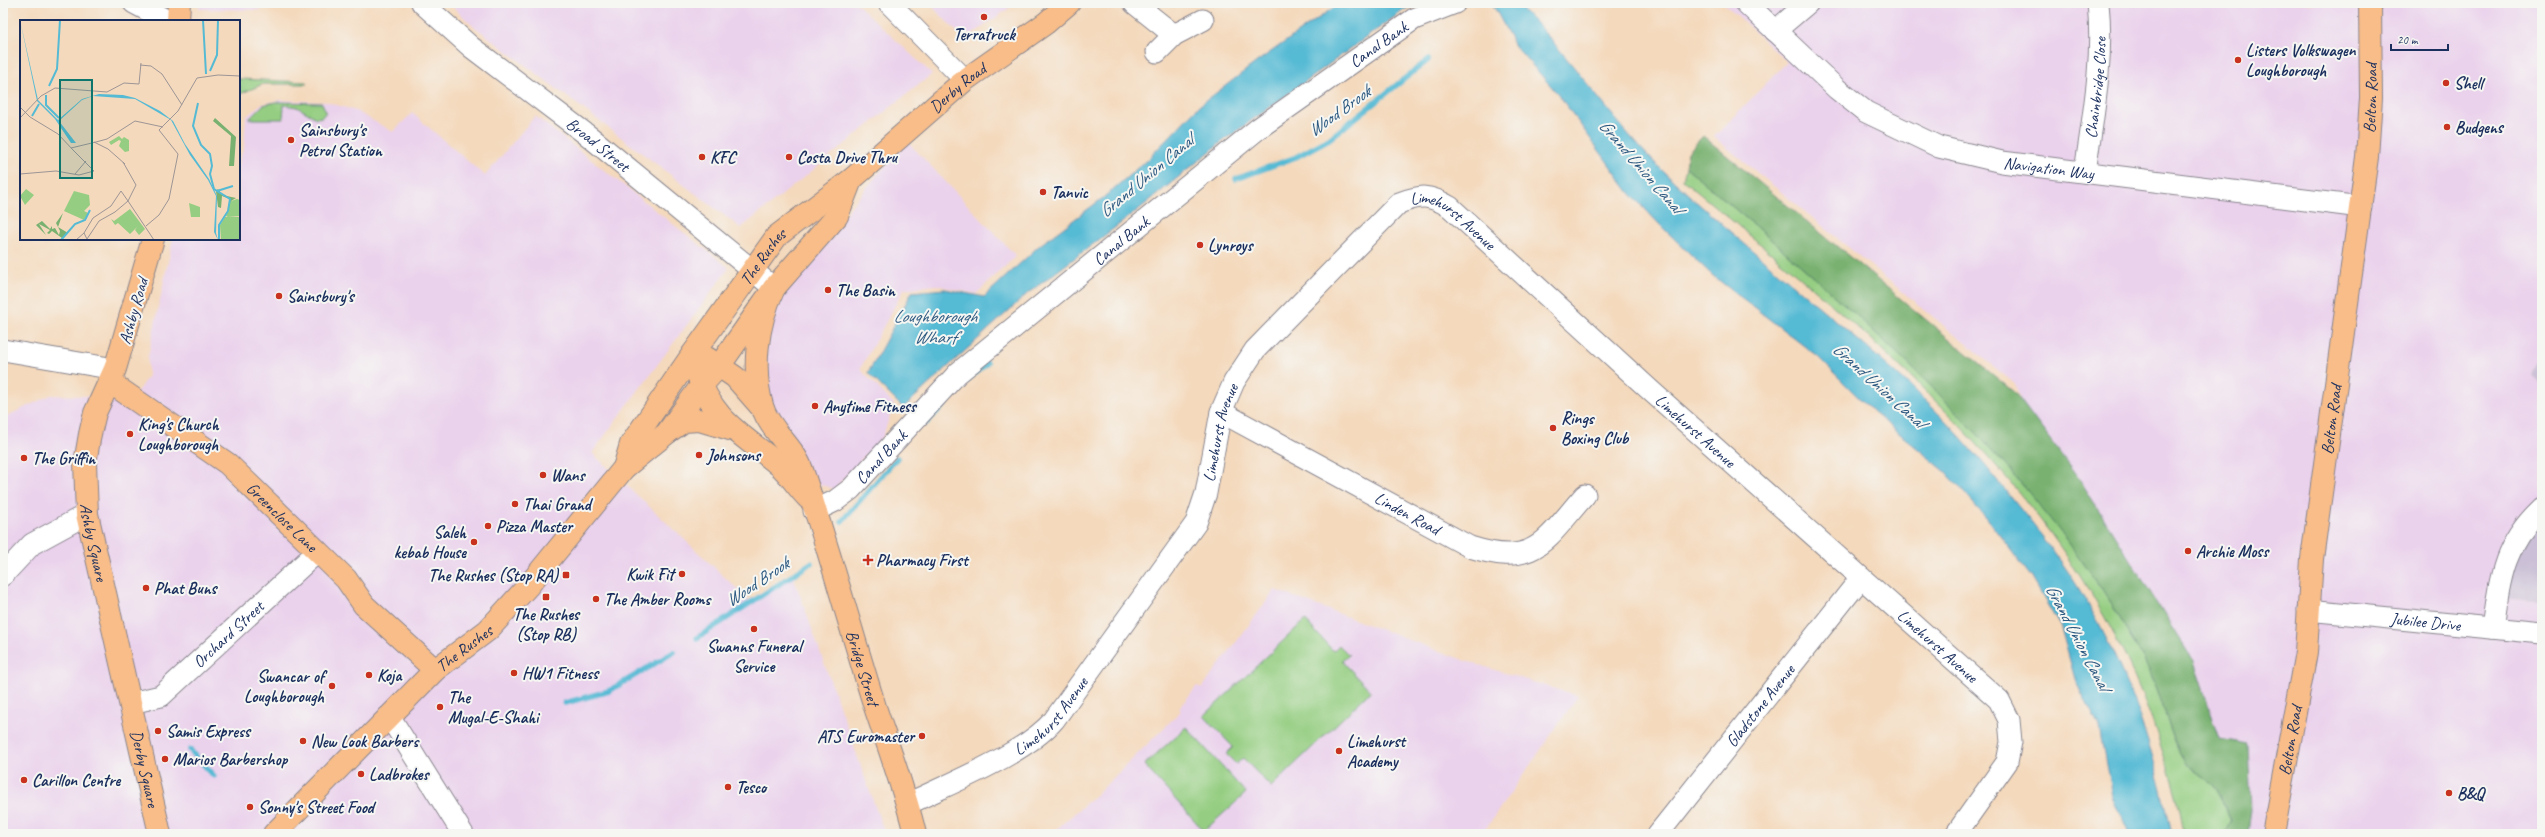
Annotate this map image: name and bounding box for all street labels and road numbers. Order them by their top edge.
street label: Canal Bank [1345,16,1413,72]
street label: Chainbridge Close [2080,36,2111,140]
street label: Derby Road [925,57,992,117]
street label: Belton Road [2359,61,2382,134]
street label: Broad Street [562,113,636,178]
street label: Navigation Way [2002,152,2096,185]
street label: Limehurst Avenue [1408,187,1501,255]
street label: Canal Bank [1089,211,1155,270]
street label: The Rushes [735,222,791,290]
street label: Ashby Road [114,273,154,347]
street label: Limehurst Avenue [1198,379,1244,483]
street label: Belton Road [2316,381,2347,456]
street label: Limehurst Avenue [1651,390,1741,473]
street label: Canal Bank [851,424,913,489]
street label: Greenclose Lane [242,478,323,558]
street label: Linden Road [1371,487,1446,541]
street label: Ashby Square [76,503,112,585]
street label: Orchard Street [188,595,270,673]
street label: Limehurst Avenue [1893,605,1983,688]
street label: Jubilee Drive [2389,608,2463,636]
street label: The Rushes [432,619,498,677]
street label: Bridge Street [841,628,885,711]
street label: Gladstone Avenue [1721,659,1800,751]
street label: Limehurst Avenue [1010,672,1094,760]
street label: Belton Road [2274,702,2307,777]
street label: Derby Square [126,728,164,811]

